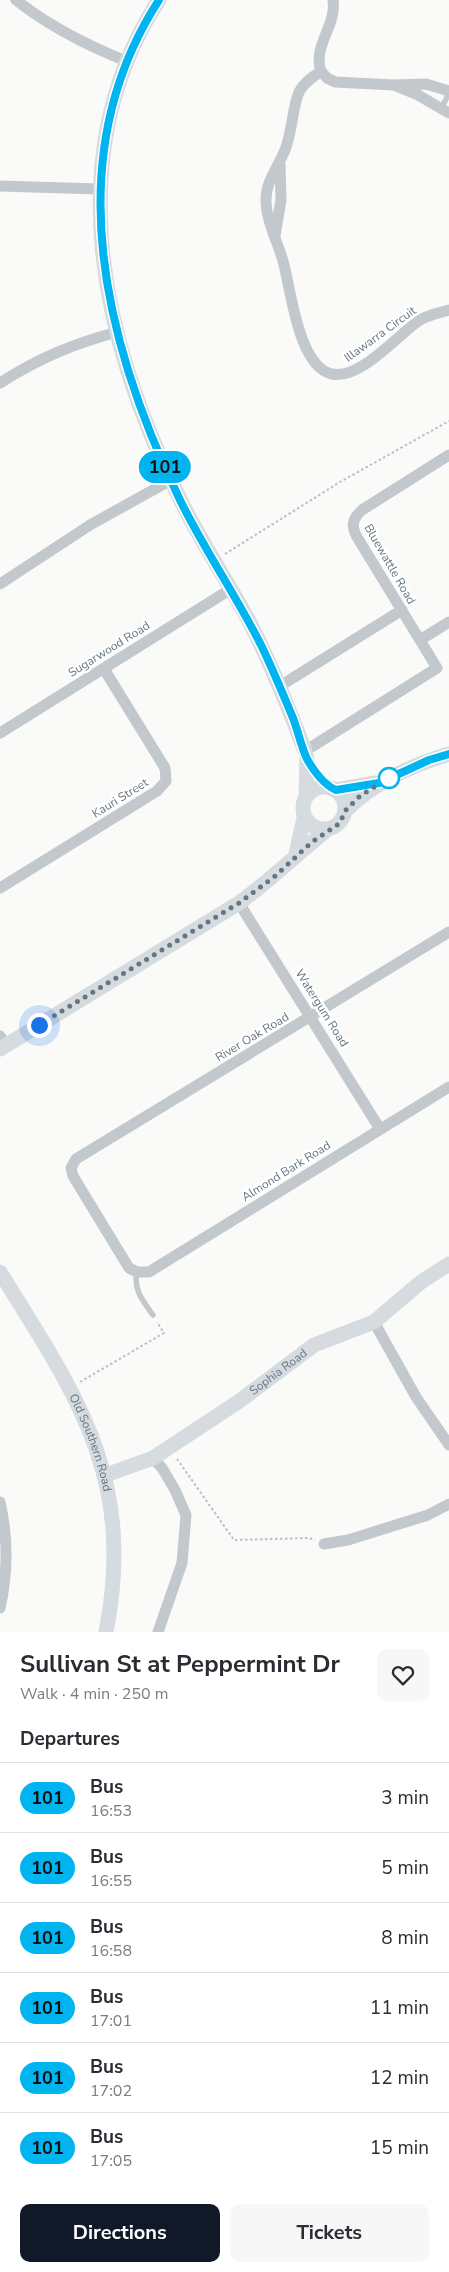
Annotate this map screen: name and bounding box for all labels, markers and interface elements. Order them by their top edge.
street label: Illawarra Circuit [341,302,420,365]
line badge: 101 [136,451,194,483]
text: 101 [149,455,181,479]
street label: Bluewattle Road [361,521,419,607]
street label: Sugarwood Road [65,617,153,681]
unlabelled marker [378,767,400,789]
street label: Kauri Street [89,774,152,822]
street label: Watergum Road [292,966,352,1050]
street label: River Oak Road [212,1009,292,1065]
your location [27,1013,52,1038]
street label: Almond Bark Road [239,1137,333,1205]
street label: Sophia Road [246,1345,310,1399]
street label: Old Southern Road [65,1391,116,1493]
text: Sullivan St at Peppermint Dr [20,1648,340,1680]
button: heart [377,1649,429,1701]
text: Walk · 4 min · 250 m [20,1683,168,1705]
text: Departures [20,1726,120,1752]
text: Bus [90,1774,123,1800]
text: 3 min [381,1785,429,1811]
text: 101 [31,1786,64,1810]
text: 16:53 [90,1800,132,1822]
text: Bus [90,1844,123,1870]
text: 5 min [381,1855,429,1881]
text: 101 [31,1856,64,1880]
text: 16:55 [90,1870,132,1892]
text: Bus [90,1914,123,1940]
text: 8 min [381,1925,429,1951]
text: 101 [31,1926,64,1950]
text: 16:58 [90,1940,132,1962]
text: Bus [90,1984,123,2010]
text: 11 min [370,1995,429,2021]
text: 101 [31,1996,64,2020]
text: 17:01 [90,2010,132,2032]
text: Bus [90,2054,123,2080]
text: 12 min [370,2065,429,2091]
text: 101 [31,2066,64,2090]
text: 17:02 [90,2080,132,2102]
text: Bus [90,2124,123,2150]
text: 15 min [370,2135,429,2161]
text: 101 [31,2136,64,2160]
text: 17:05 [90,2150,132,2172]
button: Directions [20,2204,220,2262]
button: Tickets [230,2204,429,2262]

